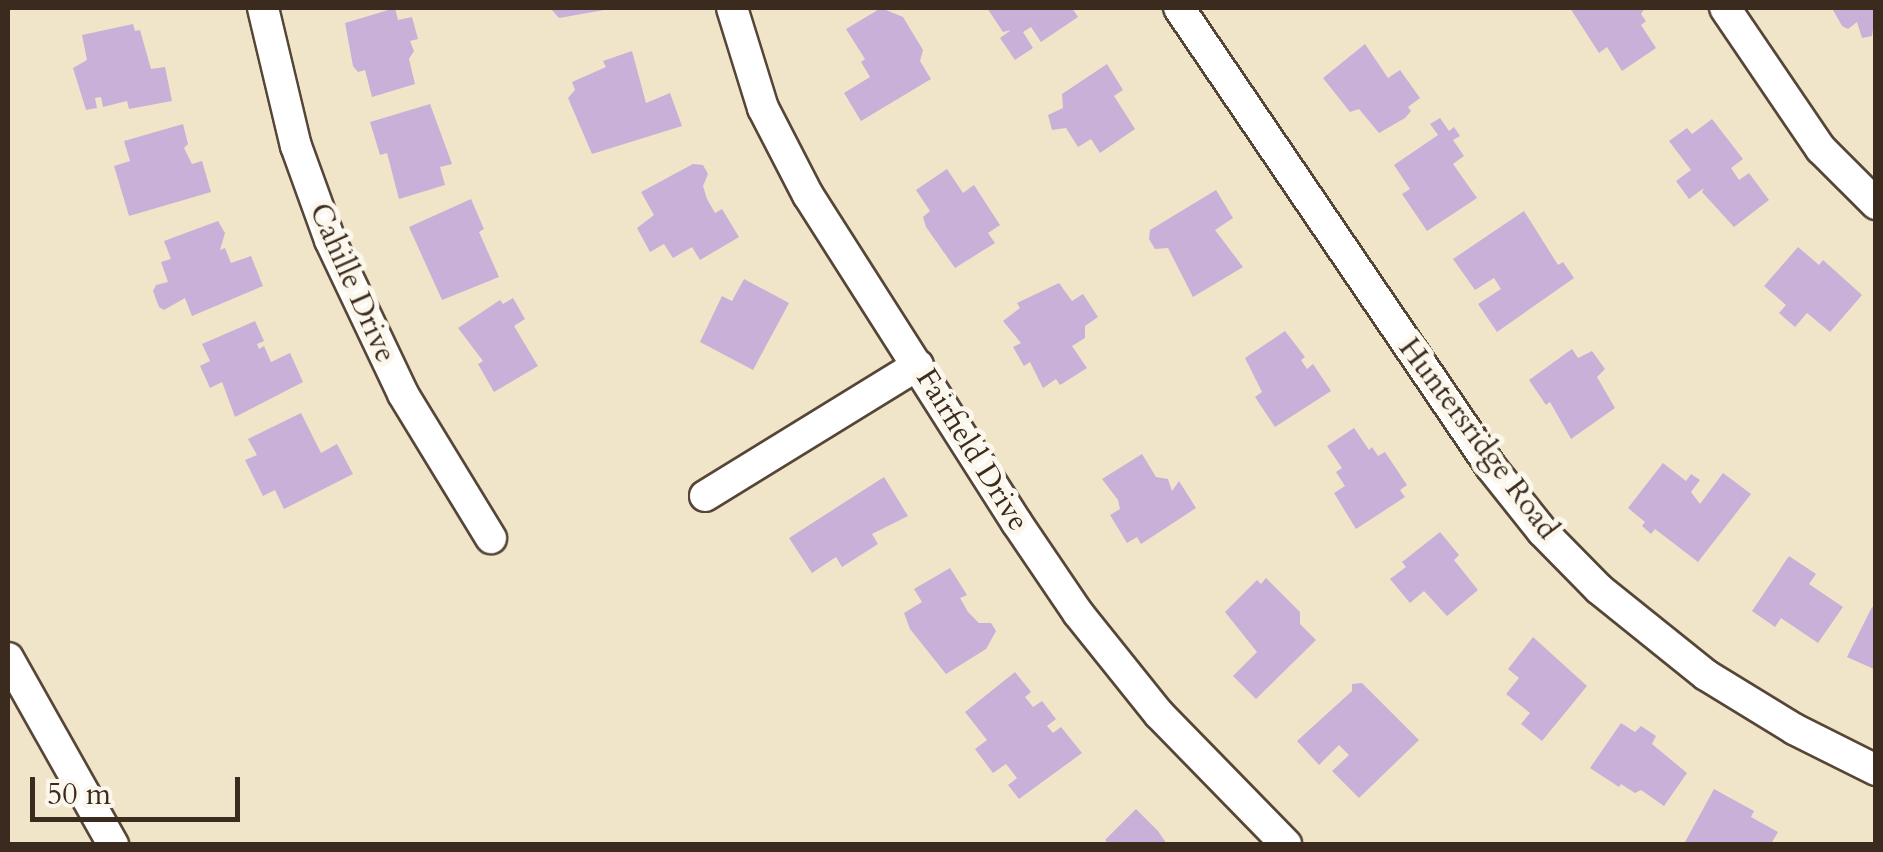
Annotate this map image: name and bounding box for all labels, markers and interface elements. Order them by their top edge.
street label: Cahille Drive [301,198,403,368]
street label: Huntersridge Road [1391,331,1565,547]
street label: Fairfield Drive [908,362,1036,538]
scale bar [35,757,245,819]
text: 50 m [47,774,111,815]

